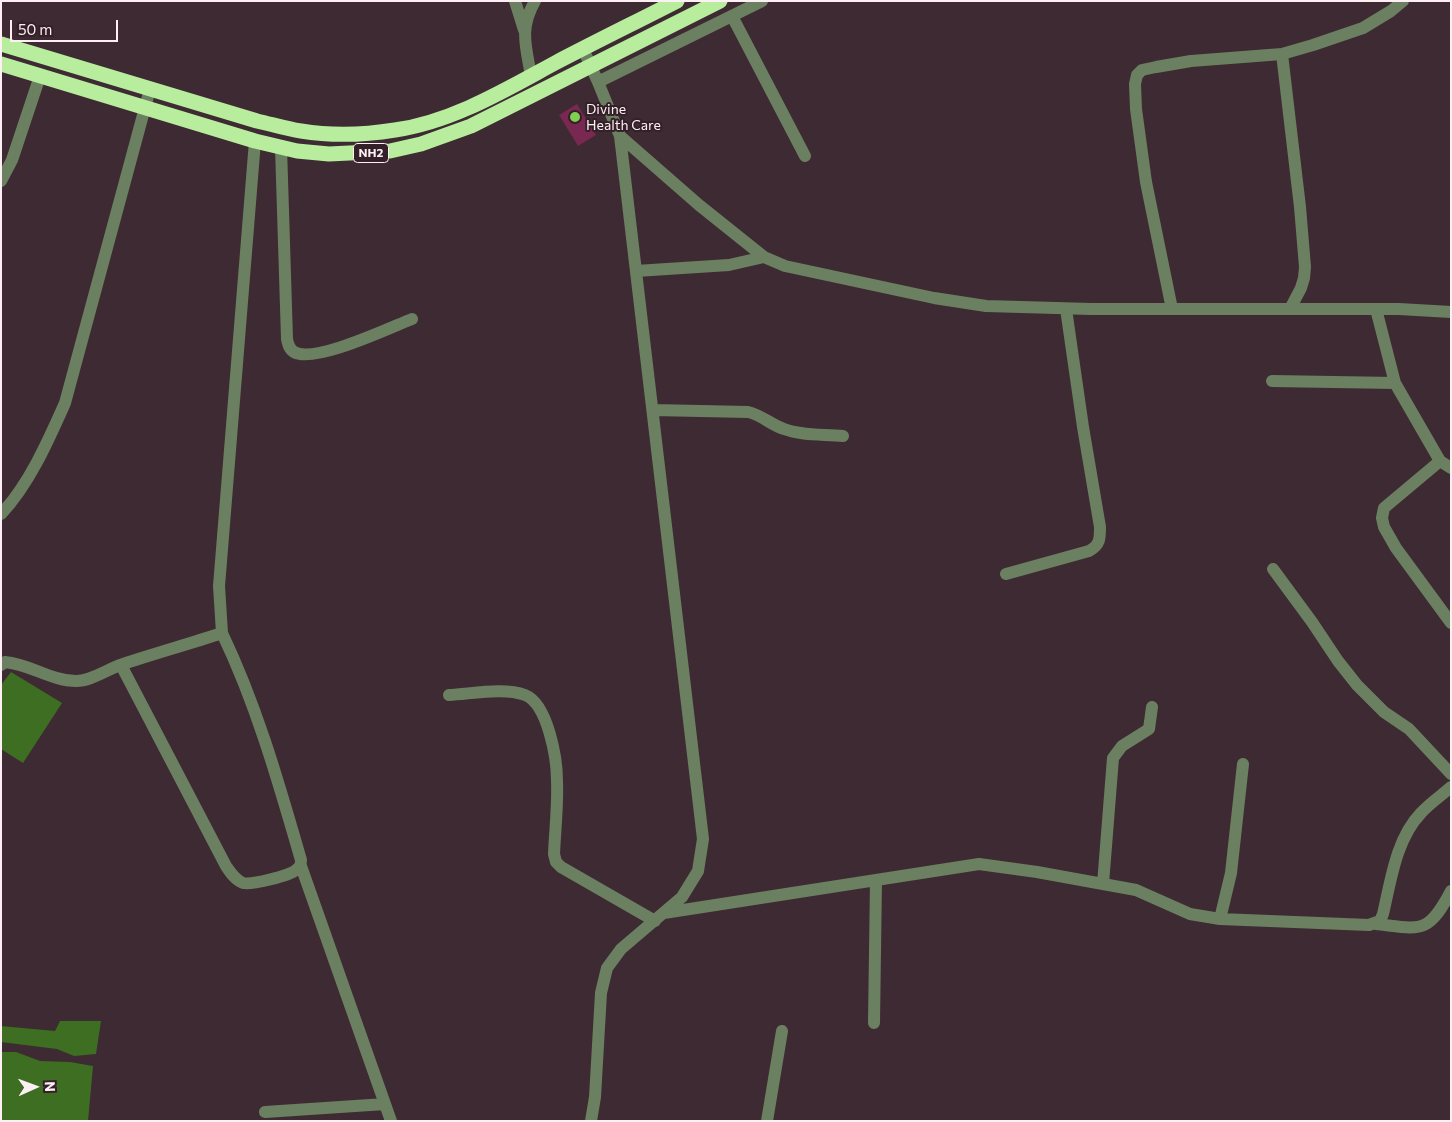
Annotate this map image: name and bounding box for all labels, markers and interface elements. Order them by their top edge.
scale bar [12,10,120,42]
text: 50 m [18,20,52,38]
place label: Divine Health Care [586,101,661,134]
marker: Divine Health Care [568,110,582,124]
road number: NH2 [354,144,388,162]
north arrow [10,1062,60,1112]
text: N [42,1081,59,1092]

